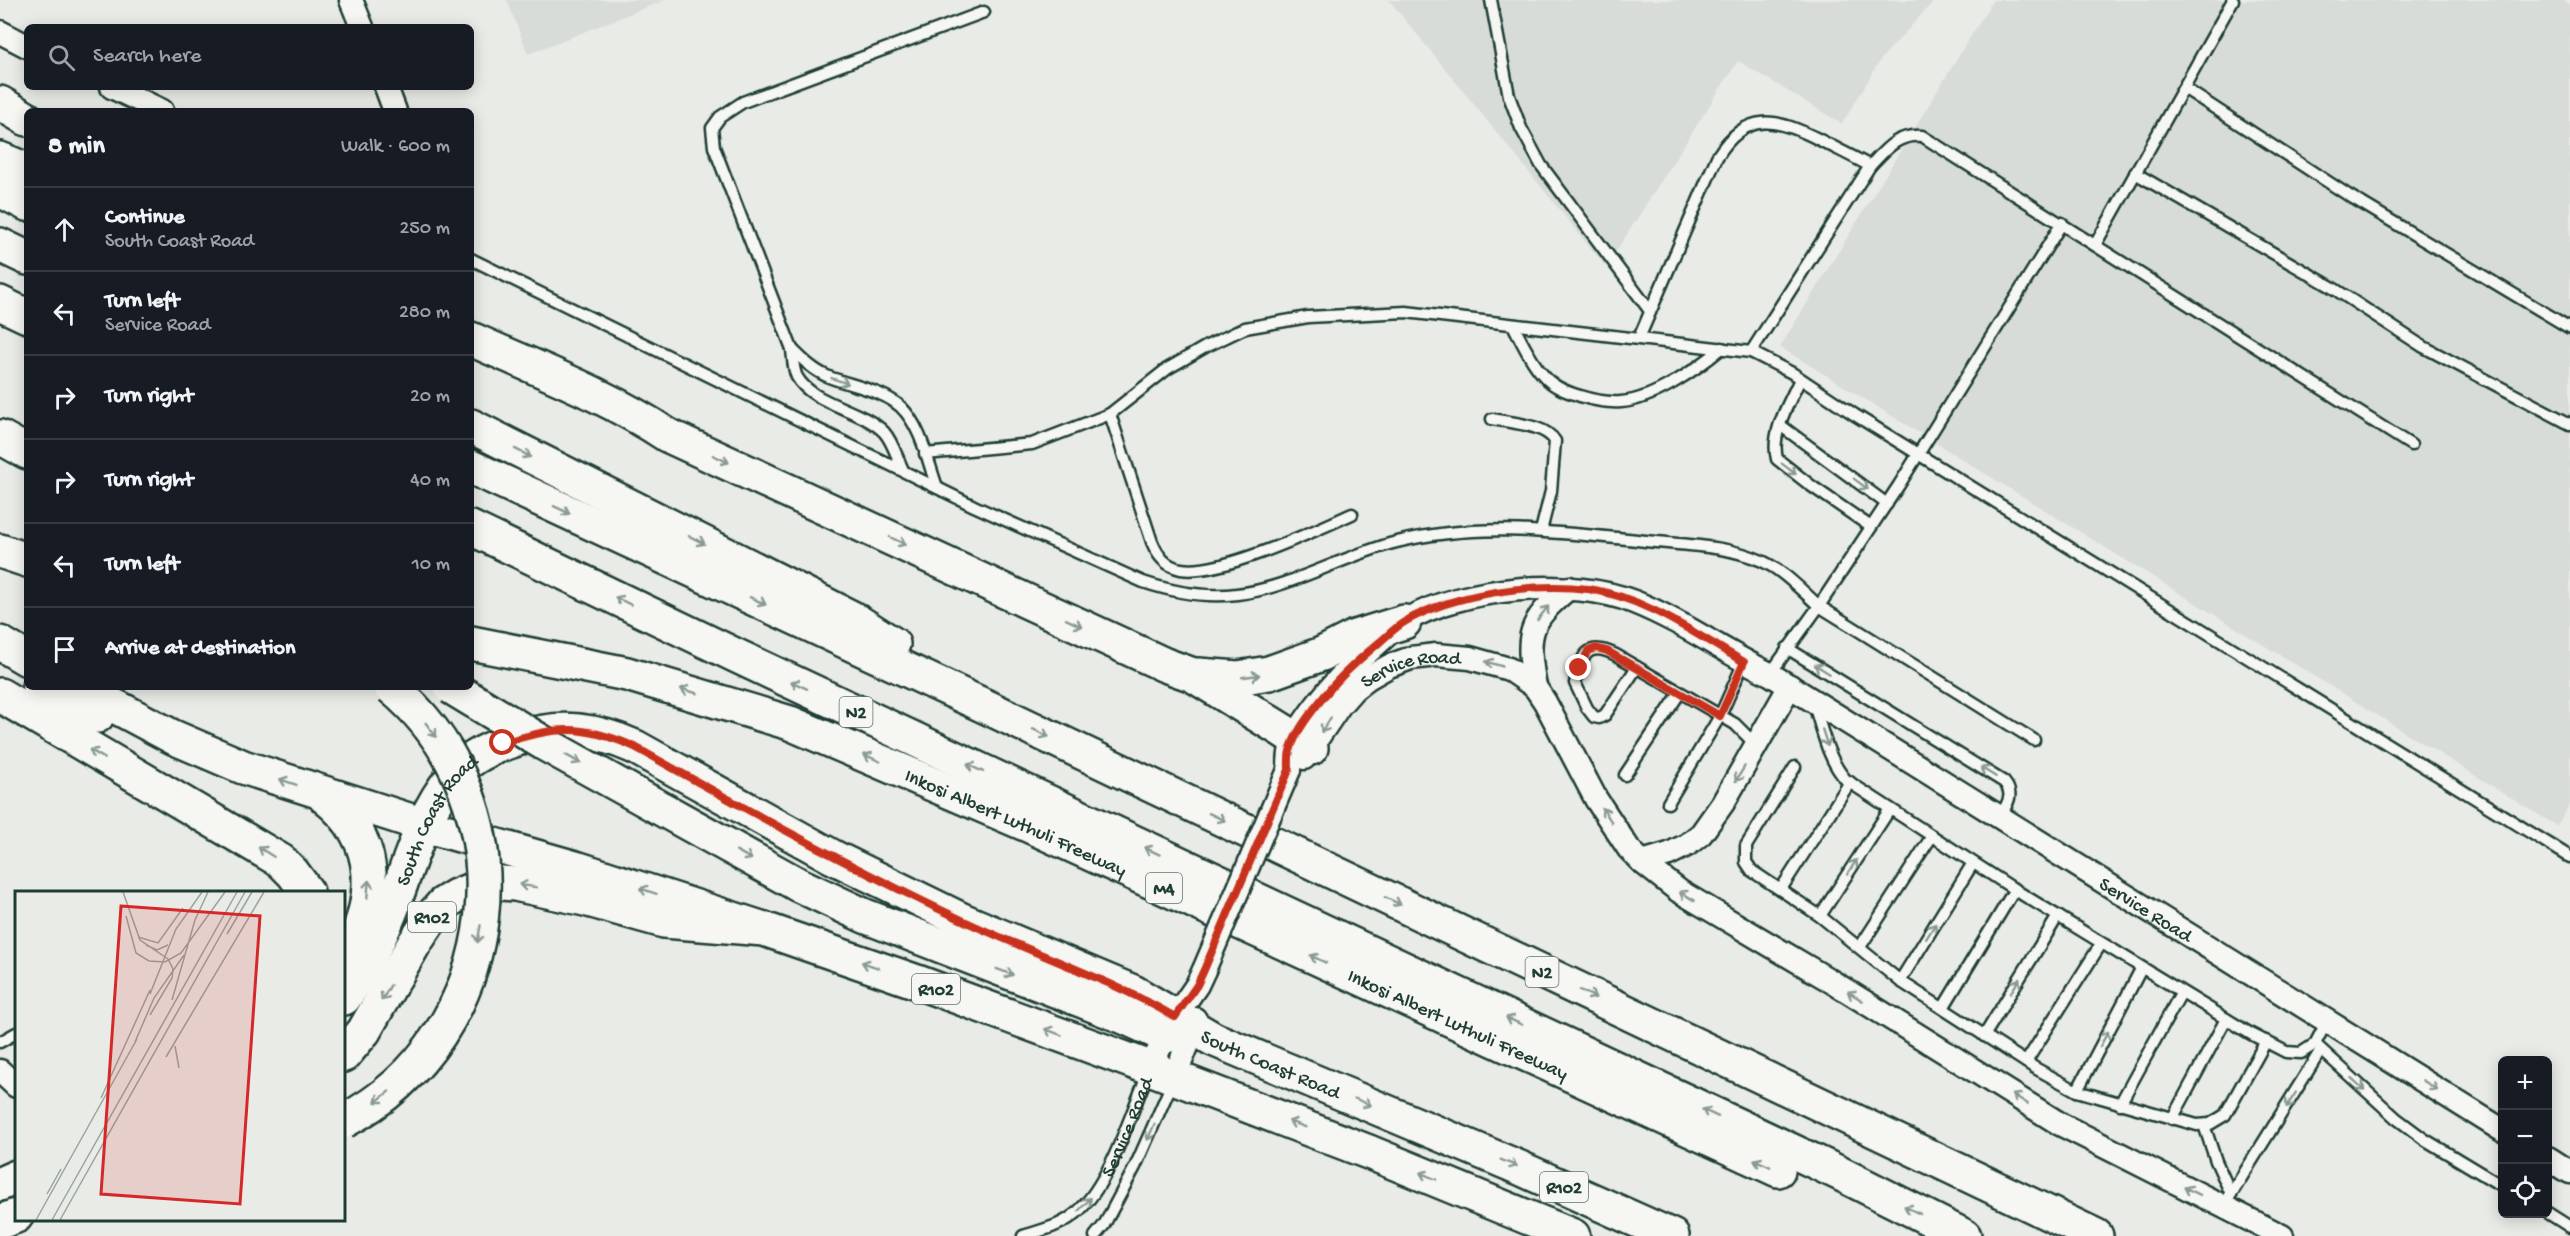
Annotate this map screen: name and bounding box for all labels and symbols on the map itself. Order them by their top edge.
one-way arrow [830,376,849,387]
one-way arrow [514,447,532,459]
one-way arrow [711,454,729,465]
one-way arrow [1780,462,1796,475]
one-way arrow [1852,478,1868,490]
one-way arrow [553,504,571,516]
one-way arrow [688,535,706,547]
one-way arrow [888,535,906,547]
one-way arrow [615,594,633,606]
one-way arrow [748,595,766,607]
one-way arrow [1536,605,1549,621]
one-way arrow [1065,618,1083,630]
street label: Service Road [1357,647,1464,695]
route end [1565,654,1591,680]
one-way arrow [1485,658,1504,669]
one-way arrow [1814,663,1831,675]
one-way arrow [1241,670,1260,681]
one-way arrow [790,679,808,691]
one-way arrow [680,685,699,696]
road number: N2 [840,697,872,727]
one-way arrow [1320,716,1332,733]
one-way arrow [425,721,437,737]
one-way arrow [1032,728,1050,740]
one-way arrow [1820,728,1831,747]
route start [489,729,515,755]
one-way arrow [89,747,106,759]
street label: South Coast Road [393,750,485,889]
one-way arrow [863,752,882,763]
one-way arrow [565,754,582,766]
one-way arrow [967,762,985,774]
one-way arrow [1734,765,1746,782]
one-way arrow [1980,765,1997,777]
street label: Inkosi Albert Luthuli Freeway [900,766,1130,884]
one-way arrow [279,776,298,787]
one-way arrow [1601,808,1613,824]
one-way arrow [1208,812,1226,824]
one-way arrow [258,845,275,857]
one-way arrow [1143,845,1161,857]
one-way arrow [735,849,752,861]
one-way arrow [1846,859,1858,876]
road number: M4 [1146,873,1182,903]
street label: Service Road [2094,874,2197,950]
one-way arrow [363,880,374,900]
one-way arrow [518,880,538,891]
one-way arrow [639,885,658,896]
one-way arrow [1679,889,1696,901]
inset map [15,891,345,1221]
one-way arrow [1384,896,1402,908]
road number: R102 [408,902,456,932]
one-way arrow [474,923,485,943]
one-way arrow [1925,923,1937,940]
one-way arrow [1309,952,1327,964]
road number: N2 [1526,957,1558,987]
one-way arrow [861,959,880,970]
street label: Inkosi Albert Luthuli Freeway [1343,966,1571,1087]
one-way arrow [996,967,1014,978]
road number: R102 [912,974,960,1004]
one-way arrow [2009,978,2021,995]
one-way arrow [380,984,392,1001]
one-way arrow [1579,989,1597,1001]
one-way arrow [1847,989,1864,1001]
one-way arrow [1506,1015,1524,1027]
one-way arrow [1044,1026,1063,1037]
street label: South Coast Road [1195,1026,1345,1107]
one-way arrow [2098,1031,2110,1048]
street label: Service Road [1098,1073,1161,1182]
one-way arrow [2351,1077,2366,1091]
one-way arrow [2421,1080,2438,1092]
one-way arrow [374,1091,390,1104]
one-way arrow [2285,1092,2298,1109]
one-way arrow [2012,1093,2029,1105]
one-way arrow [1354,1097,1372,1108]
one-way arrow [1701,1107,1719,1118]
one-way arrow [1288,1118,1307,1129]
one-way arrow [1145,1122,1156,1140]
one-way arrow [1754,1157,1772,1168]
one-way arrow [1500,1158,1518,1169]
one-way arrow [1419,1170,1437,1181]
road number: R102 [1540,1172,1588,1202]
one-way arrow [2183,1185,2201,1197]
one-way arrow [1078,1197,1092,1212]
one-way arrow [1904,1204,1922,1215]

